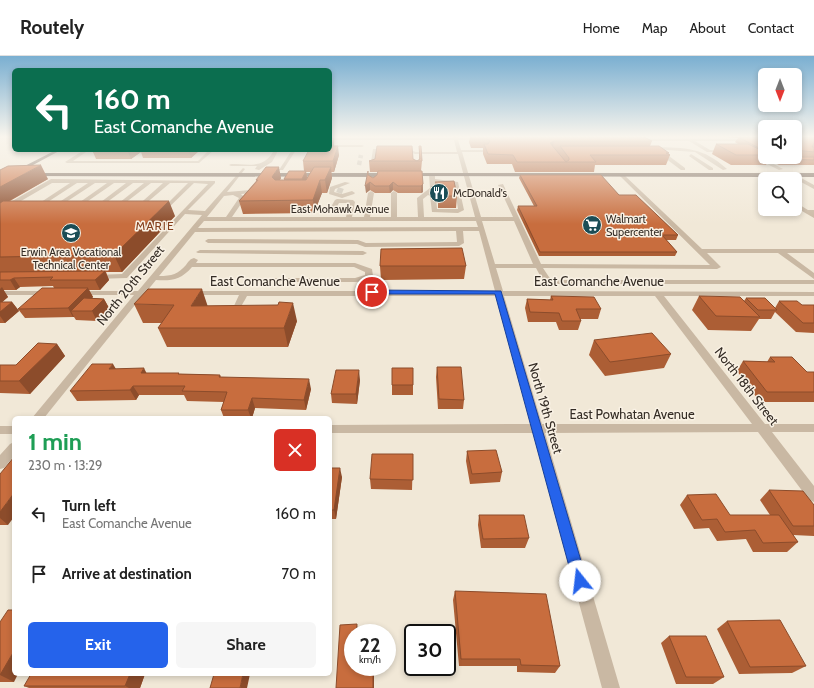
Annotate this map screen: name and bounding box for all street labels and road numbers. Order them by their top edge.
street label: East Mohawk Avenue [291,202,390,216]
street label: North 20th Street [93,241,168,328]
street label: East Comanche Avenue [210,273,340,289]
street label: East Comanche Avenue [534,273,664,289]
street label: North 18th Street [712,344,783,429]
street label: North 19th Street [525,361,567,456]
street label: East Powhatan Avenue [569,406,695,422]

